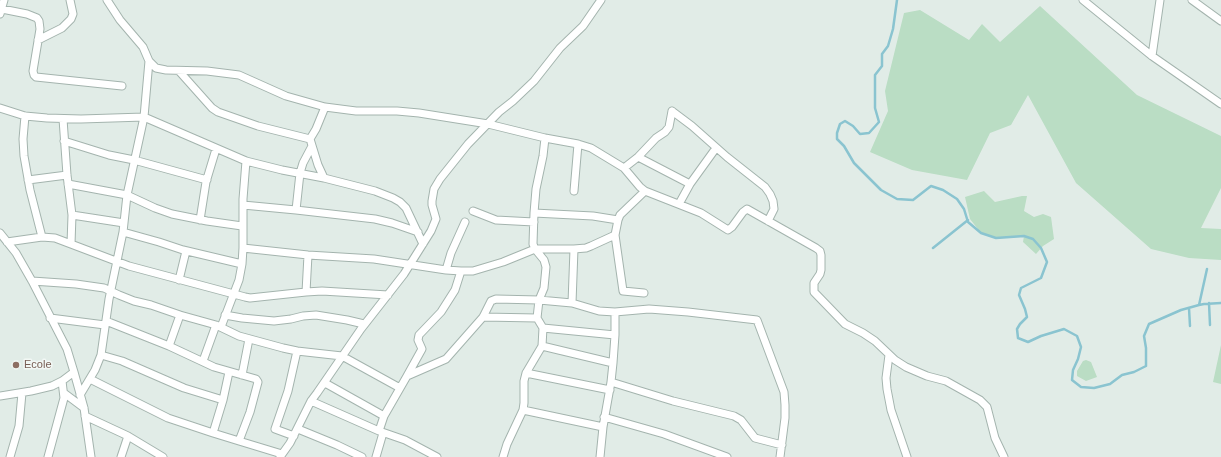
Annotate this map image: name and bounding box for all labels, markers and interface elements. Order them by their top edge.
place label: Ecole [24,358,52,372]
marker: Ecole [11,360,21,370]

